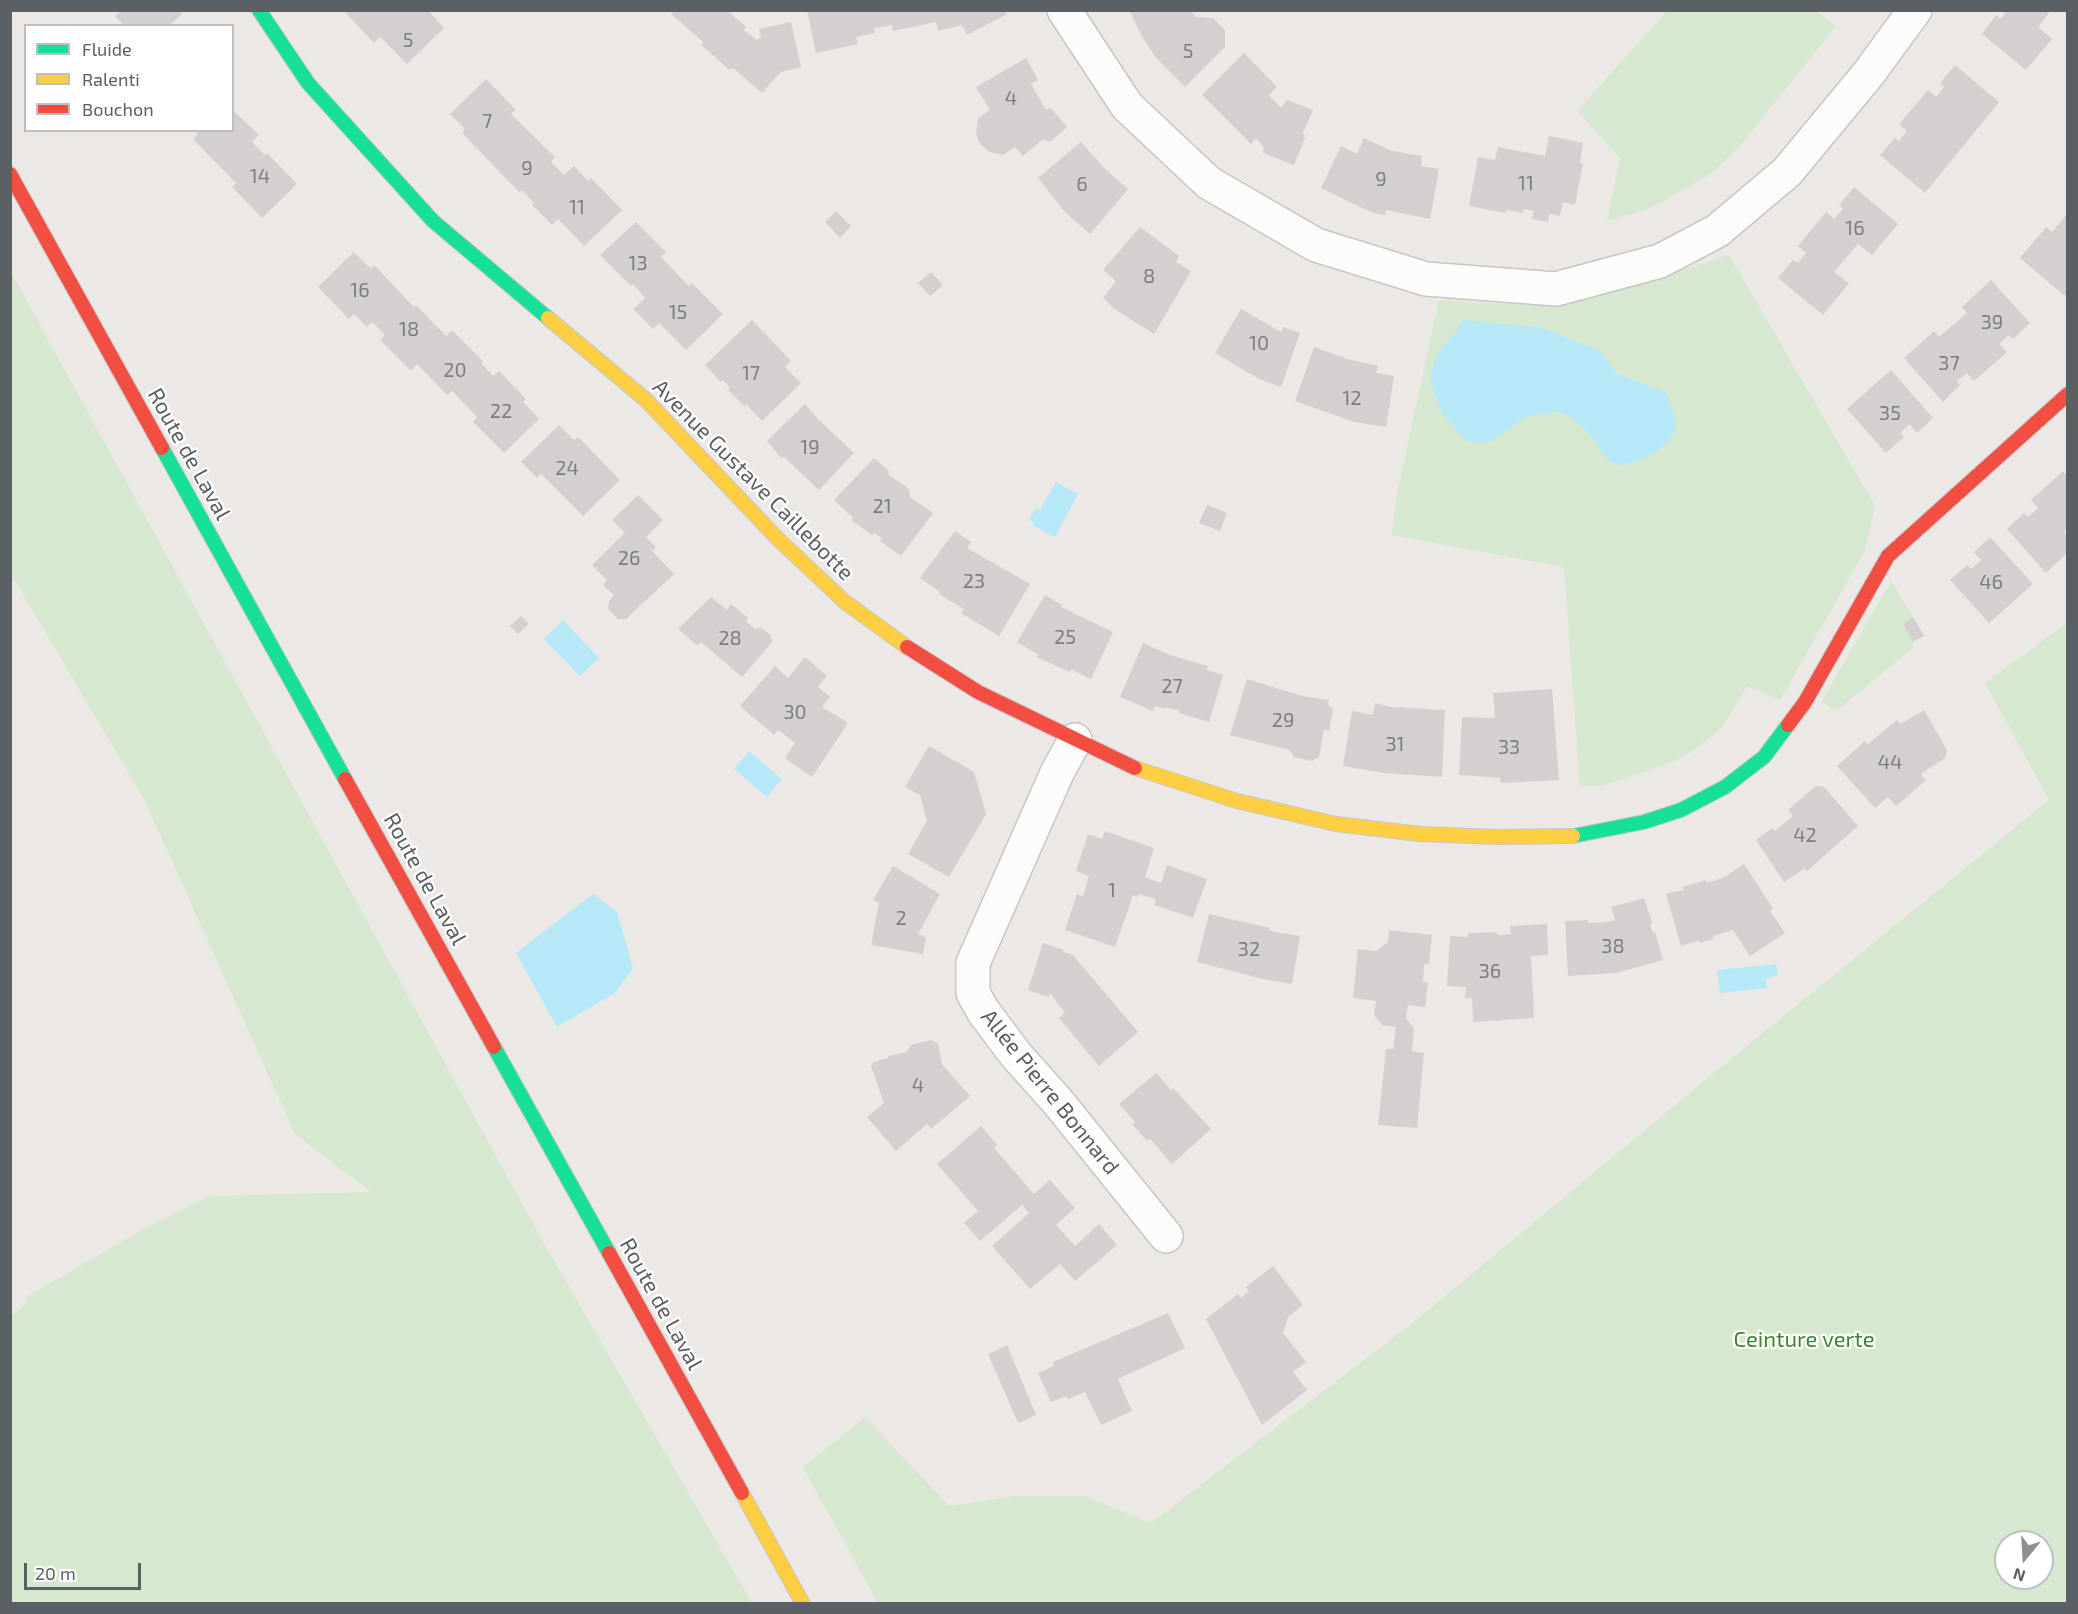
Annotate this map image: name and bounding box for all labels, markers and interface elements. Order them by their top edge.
legend [24,24,234,132]
house number: 5 [403,28,413,52]
text: Fluide [82,38,132,60]
house number: 5 [1183,39,1193,63]
text: Ralenti [82,68,140,90]
house number: 4 [1005,86,1017,110]
text: Bouchon [82,98,154,120]
house number: 7 [482,109,492,133]
house number: 9 [521,156,533,180]
house number: 14 [250,164,270,188]
house number: 9 [1375,167,1387,191]
house number: 11 [1518,171,1534,195]
house number: 6 [1076,172,1088,196]
house number: 11 [569,195,585,219]
house number: 16 [1845,216,1865,240]
house number: 13 [628,251,648,275]
house number: 8 [1143,264,1155,288]
house number: 16 [350,278,370,302]
house number: 15 [669,300,687,324]
house number: 39 [1981,310,2003,334]
house number: 18 [399,317,419,341]
house number: 10 [1249,331,1269,355]
house number: 37 [1938,351,1960,375]
house number: 20 [443,358,467,382]
house number: 17 [742,361,760,385]
street label: Avenue Gustave Caillebotte [647,374,859,586]
street label: Route de Laval [142,384,236,524]
house number: 12 [1342,386,1362,410]
house number: 22 [490,399,512,423]
house number: 35 [1879,401,1901,425]
house number: 19 [800,435,820,459]
house number: 24 [555,456,579,480]
house number: 21 [872,494,892,518]
house number: 26 [618,546,640,570]
house number: 23 [963,569,985,593]
house number: 46 [1979,570,2003,594]
house number: 25 [1054,625,1076,649]
house number: 28 [718,626,742,650]
house number: 27 [1161,674,1183,698]
house number: 30 [783,700,807,724]
house number: 29 [1272,708,1294,732]
house number: 31 [1385,732,1405,756]
house number: 33 [1498,735,1520,759]
house number: 44 [1878,750,1902,774]
street label: Route de Laval [378,809,472,949]
house number: 42 [1793,823,1817,847]
house number: 1 [1108,878,1116,902]
house number: 2 [895,906,907,930]
house number: 38 [1601,934,1625,958]
house number: 32 [1238,937,1260,961]
house number: 36 [1479,959,1501,983]
street label: Allée Pierre Bonnard [975,1004,1125,1180]
house number: 4 [912,1073,924,1097]
street label: Route de Laval [614,1234,708,1374]
park label: Ceinture verte [1733,1327,1875,1353]
north arrow [1994,1530,2054,1590]
scale bar [27,1551,144,1589]
text: 20 m [35,1562,76,1584]
text: N [2010,1565,2027,1587]

